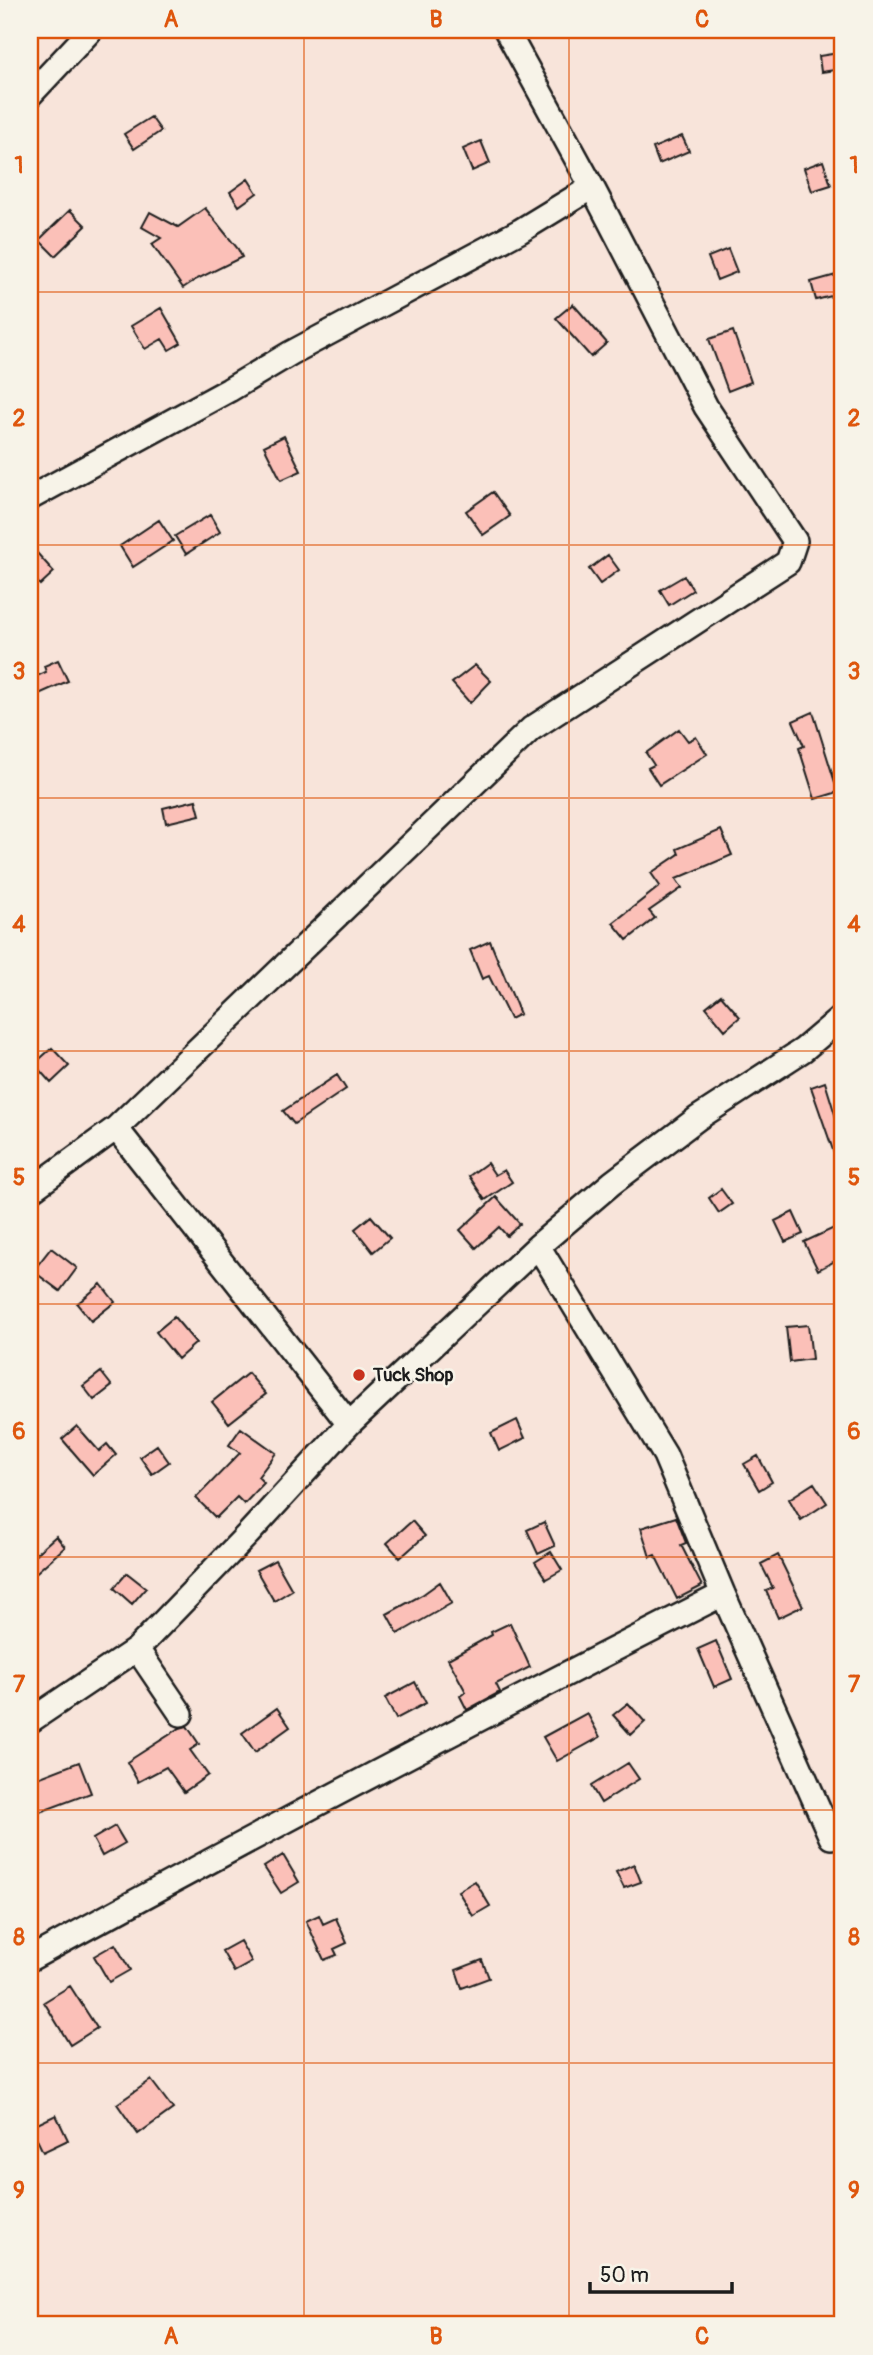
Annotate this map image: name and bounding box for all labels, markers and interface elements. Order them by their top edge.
text: A [164,5,179,34]
text: B [429,5,443,34]
text: C [695,5,709,34]
text: 1 [15,151,24,180]
text: 1 [850,151,859,180]
text: 2 [13,404,26,433]
text: 2 [848,404,861,433]
text: 3 [13,657,25,686]
text: 3 [848,657,860,686]
text: 4 [12,910,26,939]
text: 4 [847,910,861,939]
text: 5 [13,1163,25,1192]
text: 5 [848,1163,860,1192]
place label: Tuck Shop [372,1363,454,1387]
marker: Tuck Shop [351,1367,367,1383]
text: 6 [12,1417,26,1446]
text: 6 [847,1417,861,1446]
text: 7 [13,1670,26,1699]
text: 7 [848,1670,861,1699]
text: 8 [13,1923,25,1952]
text: 8 [848,1923,860,1952]
text: 9 [13,2176,25,2205]
text: 9 [848,2176,860,2205]
scale bar [590,2250,731,2294]
text: 50 m [600,2262,649,2289]
text: A [164,2322,179,2351]
text: B [429,2322,443,2351]
text: C [695,2322,709,2351]

